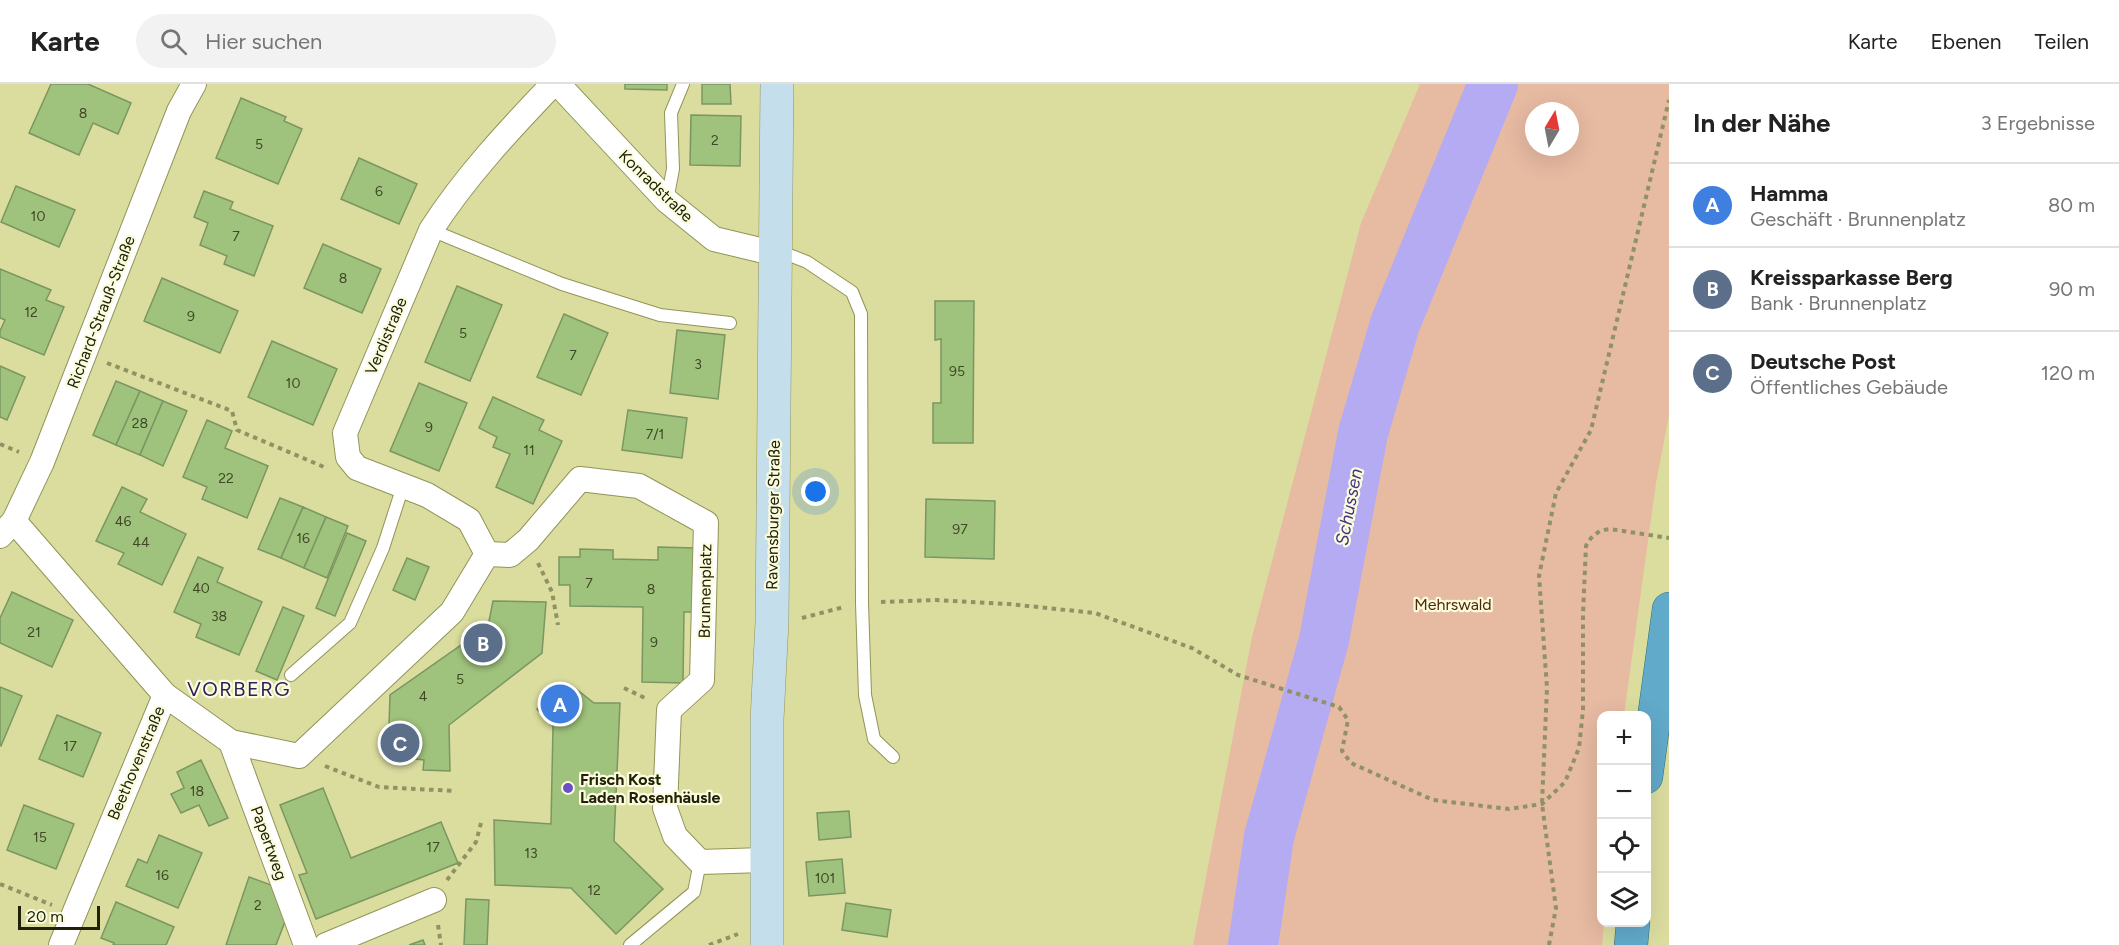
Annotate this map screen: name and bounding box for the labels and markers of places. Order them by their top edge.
pin: B [464,620,502,666]
pin: A [540,682,580,726]
pin: C [380,720,420,766]
place label: Frisch Kost Laden Rosenhäusle [580,770,720,807]
marker: Frisch Kost Laden Rosenhäusle [561,781,575,795]

